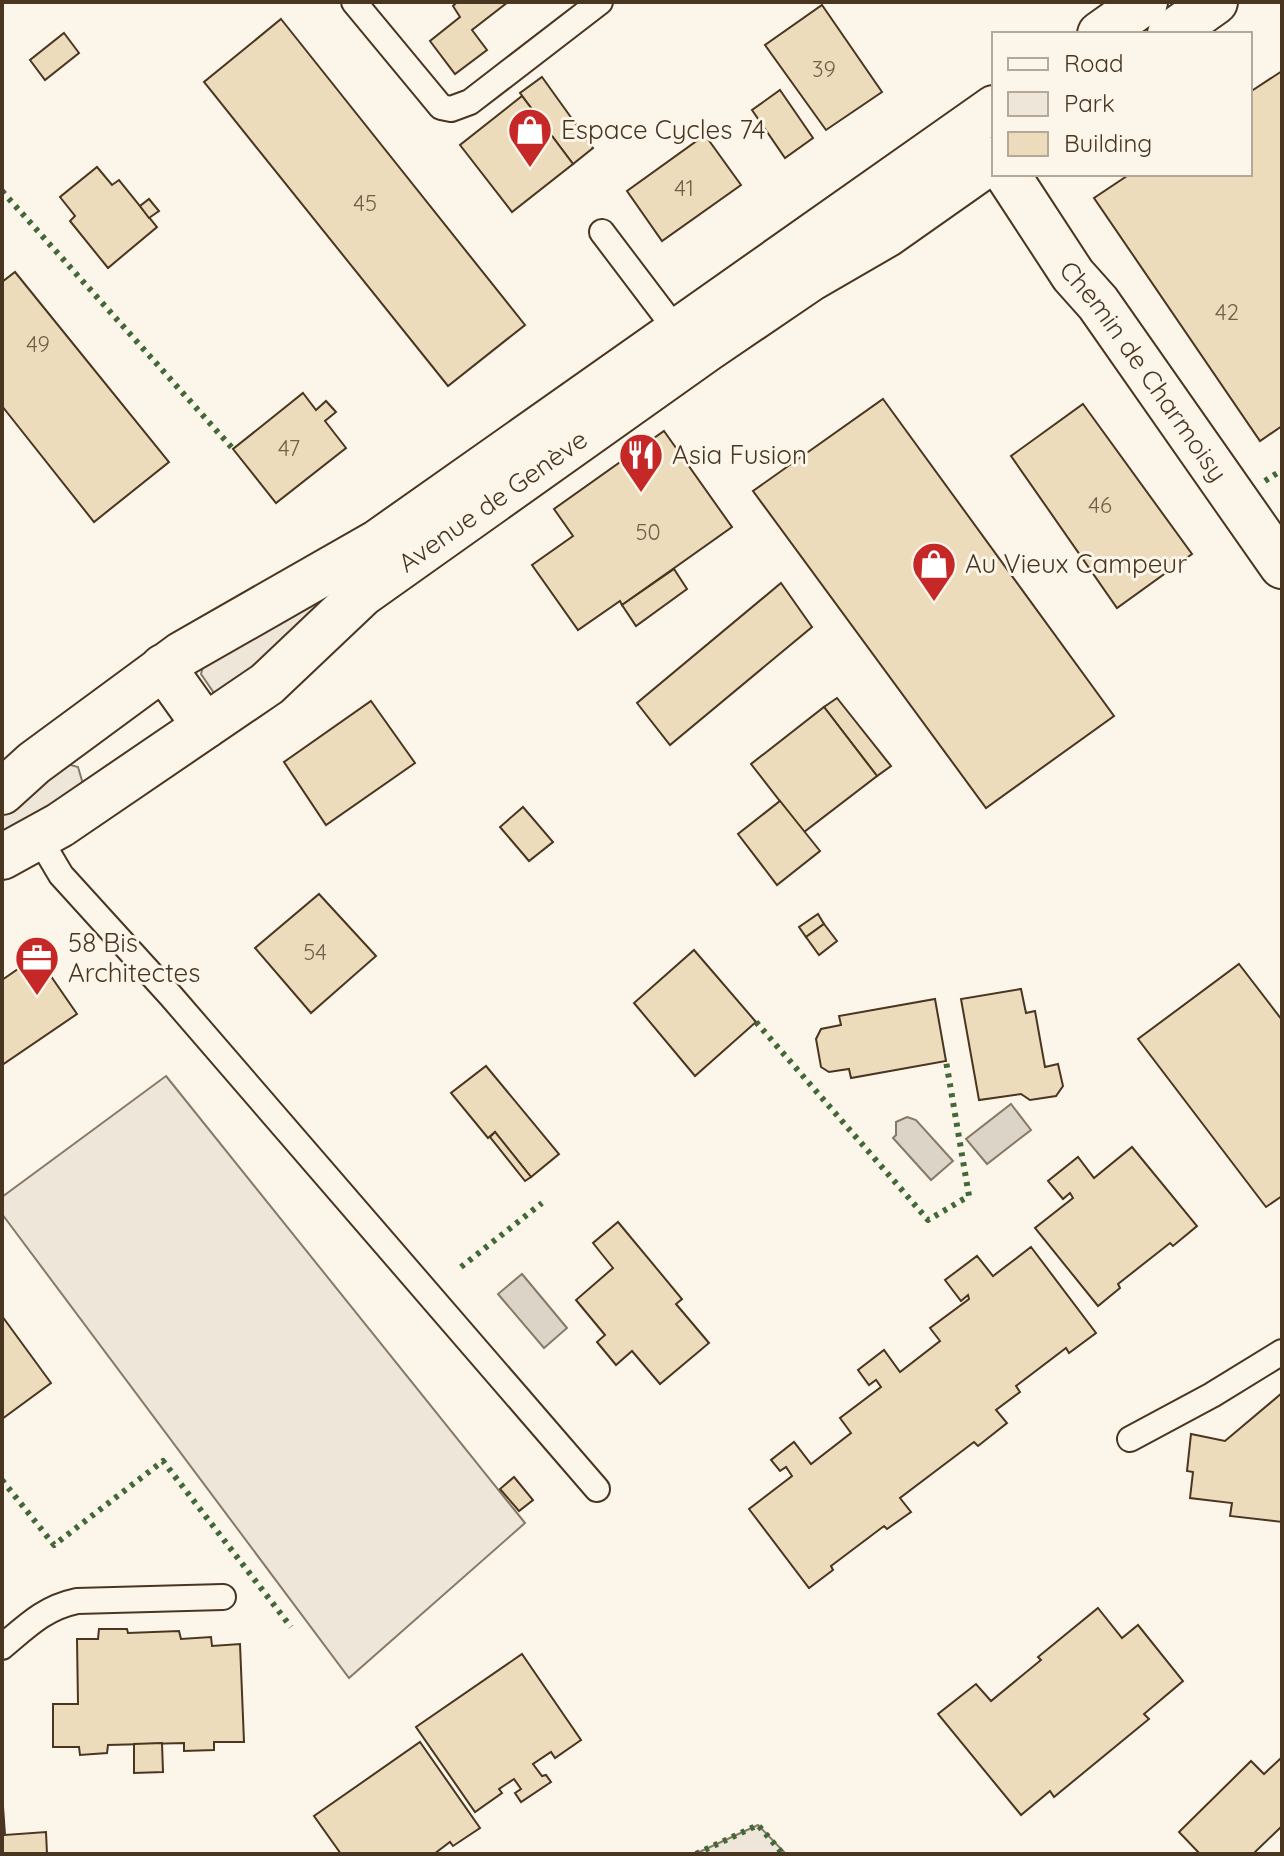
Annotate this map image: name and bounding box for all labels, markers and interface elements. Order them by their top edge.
legend [992,32,1252,176]
text: Road [1064,48,1124,78]
house number: 39 [812,55,836,83]
text: Park [1064,88,1115,118]
shop icon: Espace Cycles 74 [506,106,554,169]
place label: Espace Cycles 74 [561,113,766,146]
text: Building [1064,128,1152,158]
house number: 41 [674,174,694,202]
house number: 45 [353,189,377,217]
street label: Chemin de Charmoisy [1052,255,1235,488]
house number: 42 [1215,298,1239,326]
house number: 49 [26,330,50,358]
street label: Avenue de Genève [392,422,594,579]
restaurant icon: Asia Fusion [617,431,665,494]
house number: 47 [278,434,300,462]
place label: Asia Fusion [672,438,807,471]
house number: 46 [1088,491,1112,519]
house number: 50 [635,518,661,546]
shop icon: Au Vieux Campeur [910,540,958,603]
place label: Au Vieux Campeur [965,547,1187,580]
place label: 58 Bis Architectes [68,926,200,989]
office icon: 58 Bis Architectes [13,934,61,997]
house number: 54 [303,938,327,966]

